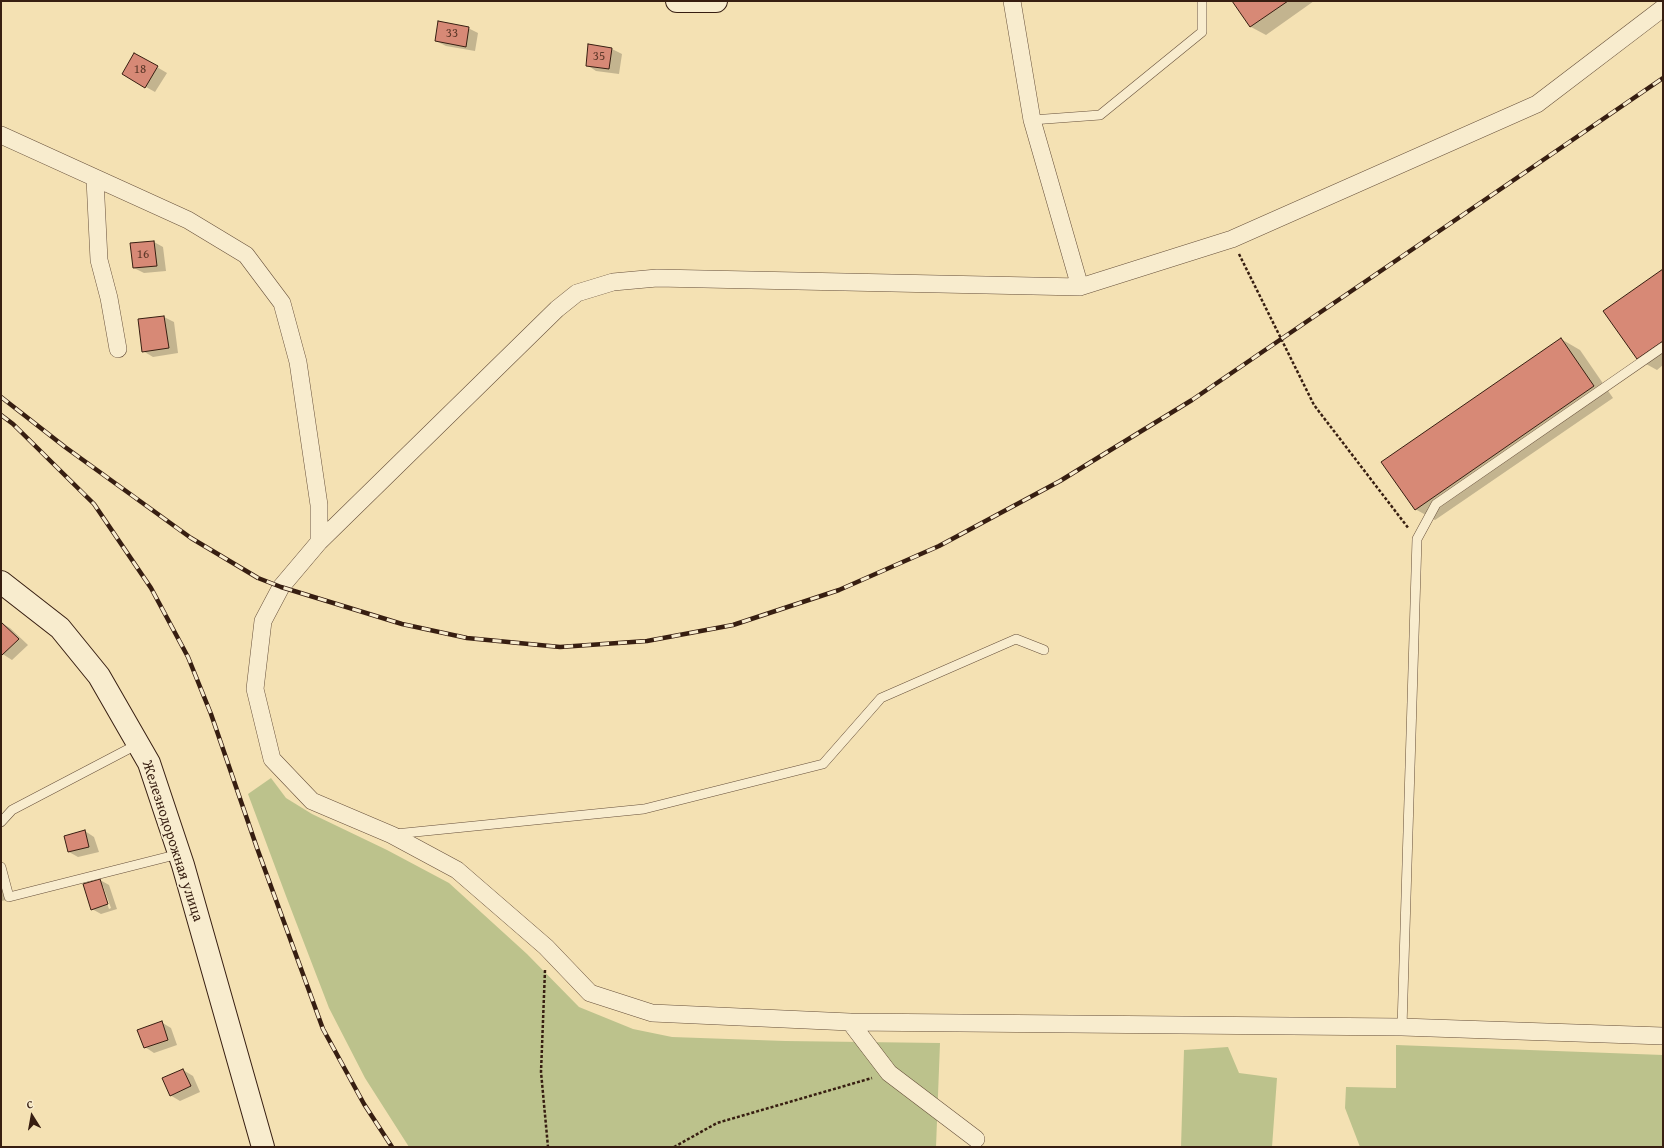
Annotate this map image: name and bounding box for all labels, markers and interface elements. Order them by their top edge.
house number: 33 [446,26,458,42]
house number: 35 [593,49,605,65]
house number: 18 [134,62,146,78]
house number: 16 [137,247,149,263]
street label: Железнодорожная улица [137,758,207,924]
north arrow [12,1096,52,1136]
text: С [25,1096,34,1113]

